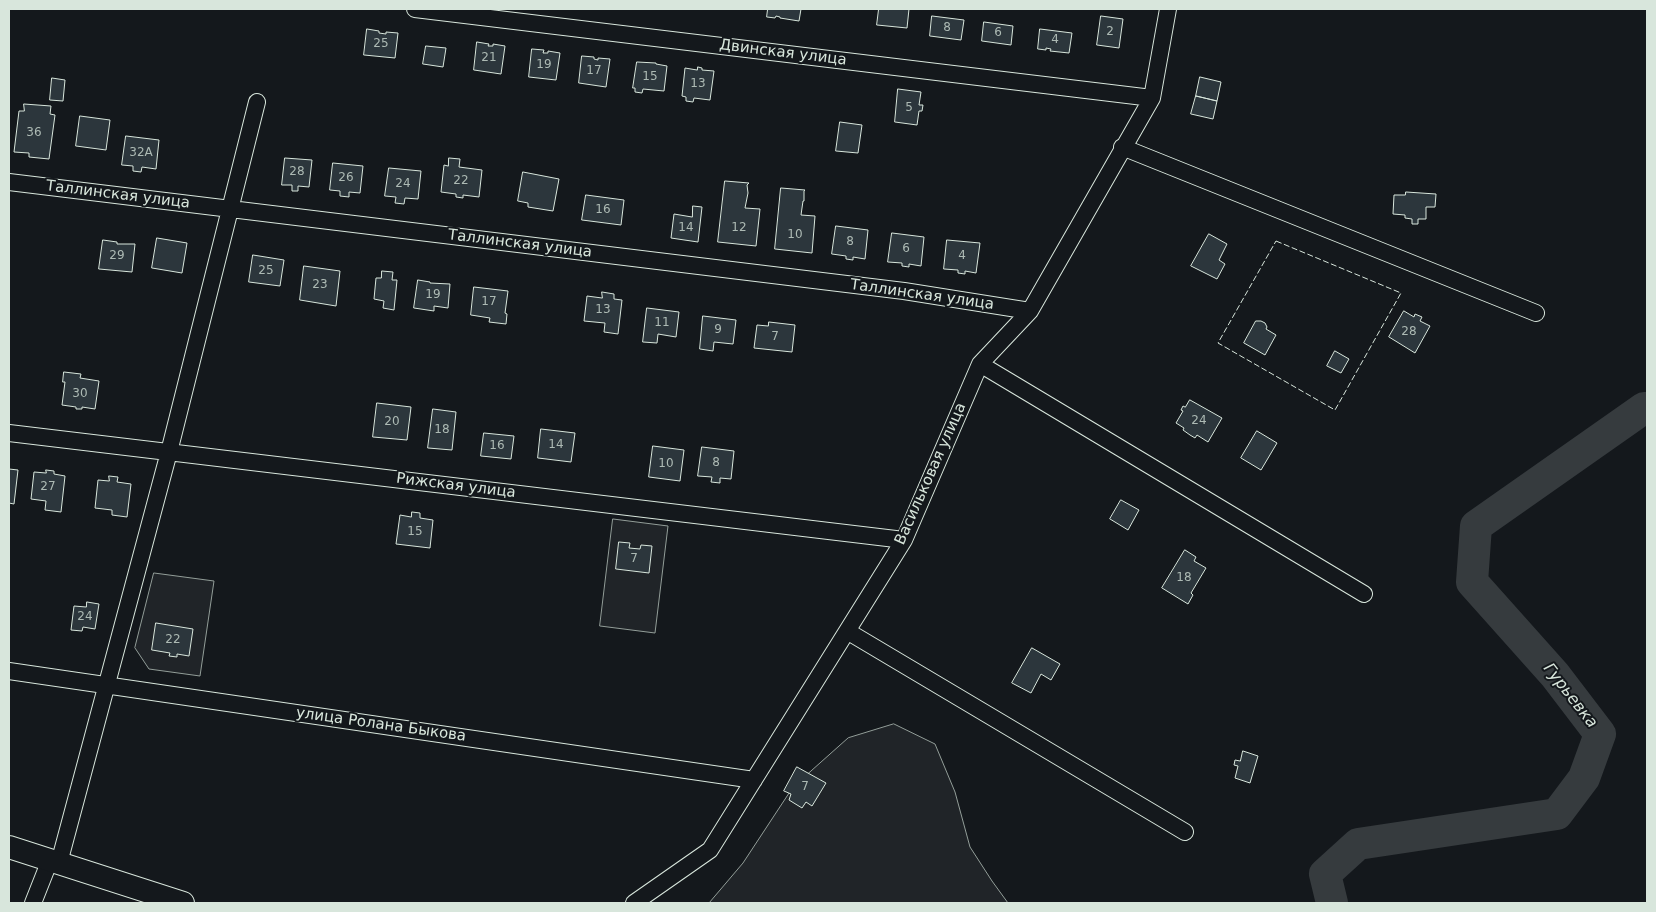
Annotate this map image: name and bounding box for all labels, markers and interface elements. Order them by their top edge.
house number: 8 [943,21,951,35]
house number: 2 [1106,25,1114,39]
house number: 6 [994,26,1002,40]
house number: 4 [1051,33,1059,47]
street label: Двинская улица [718,36,848,70]
house number: 25 [373,37,389,51]
house number: 21 [481,51,497,65]
house number: 19 [536,58,552,72]
house number: 17 [586,64,602,78]
house number: 15 [642,70,658,84]
house number: 13 [690,77,706,91]
house number: 5 [905,101,913,115]
house number: 36 [26,126,42,140]
house number: 32А [129,146,153,160]
house number: 28 [289,165,305,179]
house number: 26 [338,171,354,185]
house number: 22 [453,174,469,188]
street label: Таллинская улица [45,177,191,213]
house number: 24 [395,177,411,191]
house number: 16 [595,203,611,217]
house number: 14 [678,221,694,235]
house number: 12 [731,221,747,235]
street label: Таллинская улица [447,226,593,262]
house number: 10 [787,228,803,242]
house number: 8 [846,235,854,249]
house number: 6 [902,242,910,256]
house number: 29 [109,249,125,263]
house number: 4 [958,249,966,263]
house number: 25 [258,264,274,278]
street label: Таллинская улица [849,276,995,314]
house number: 23 [312,278,328,292]
house number: 19 [425,288,441,302]
house number: 17 [481,295,497,309]
house number: 13 [595,303,611,317]
house number: 11 [654,316,670,330]
house number: 9 [714,323,722,337]
house number: 28 [1401,325,1417,339]
house number: 7 [771,330,779,344]
house number: 30 [72,387,88,401]
street label: Васильковая улица [892,400,970,548]
house number: 24 [1191,414,1207,428]
house number: 20 [384,415,400,429]
house number: 18 [434,423,450,437]
house number: 14 [548,438,564,452]
house number: 16 [489,439,505,453]
house number: 8 [712,456,720,470]
house number: 10 [658,457,674,471]
street label: Рижская улица [395,470,517,502]
house number: 27 [40,480,56,494]
house number: 15 [407,525,423,539]
house number: 7 [630,552,638,566]
house number: 18 [1176,571,1192,585]
house number: 24 [77,610,93,624]
house number: 22 [165,633,181,647]
water label: Гурьевка [1539,660,1601,732]
street label: улица Ролана Быкова [295,704,467,746]
house number: 7 [801,780,809,794]

